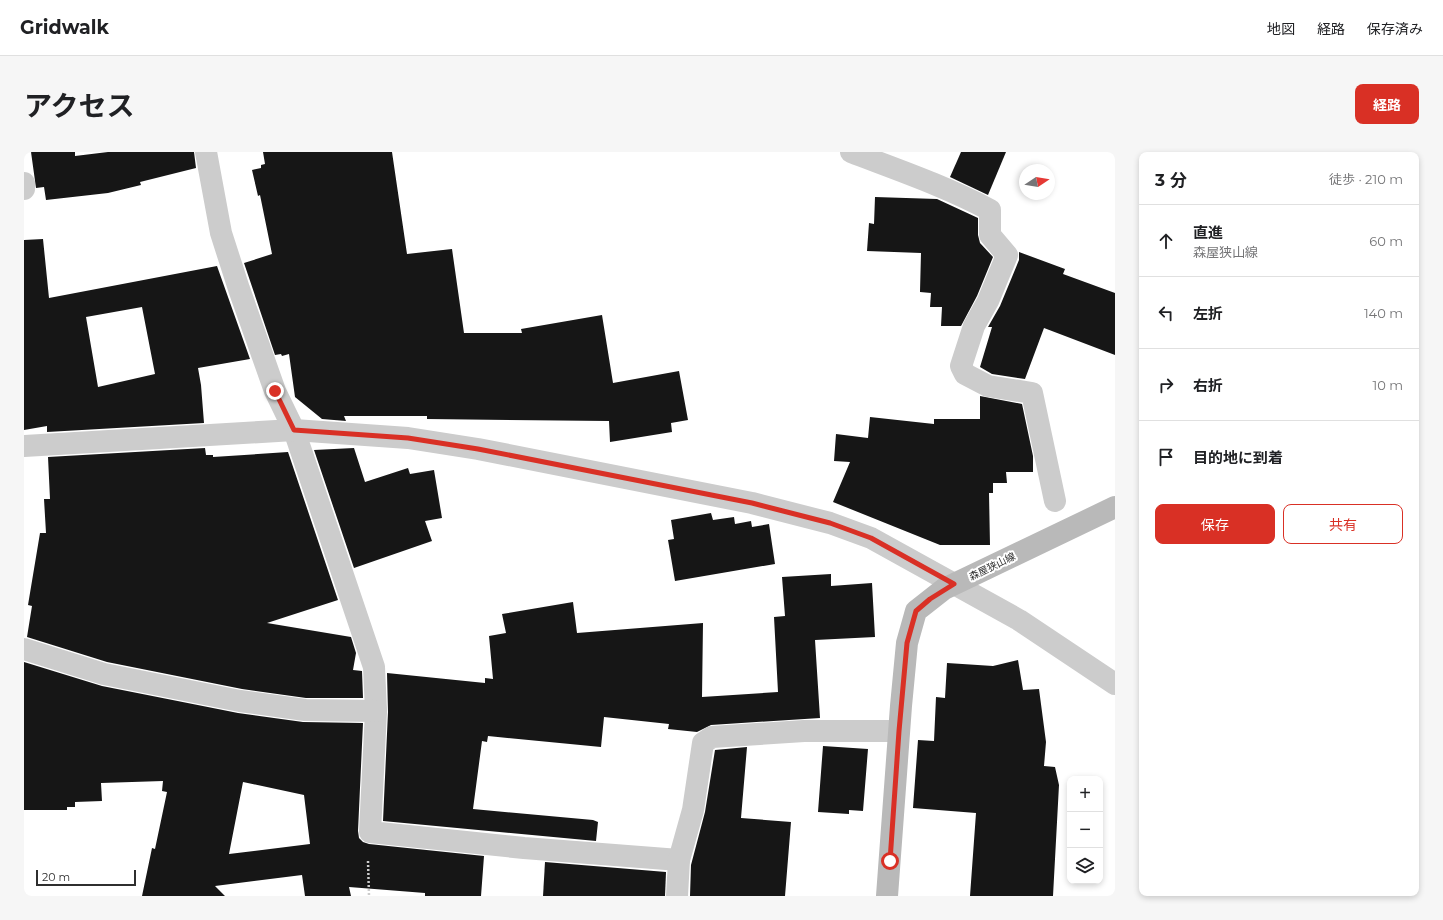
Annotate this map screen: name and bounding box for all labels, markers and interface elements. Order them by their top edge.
text: Gridwalk [20,16,109,39]
text: 地図 [1267,20,1295,38]
text: 経路 [1317,20,1345,38]
text: 保存済み [1367,20,1423,38]
button: 経路 [1355,84,1419,124]
text: アクセス [24,89,135,123]
north arrow [1019,164,1055,200]
text: 3 分 [1155,170,1187,190]
text: 徒歩 · 210 m [1329,171,1403,187]
text: 直進 [1193,223,1223,242]
icon: ahead [1155,230,1177,252]
text: 60 m [1369,233,1403,249]
text: 森屋狭山線 [1193,244,1258,260]
icon: left [1155,302,1177,324]
text: 左折 [1193,304,1223,323]
text: 140 m [1364,305,1403,321]
icon: right [1155,374,1177,396]
text: 右折 [1193,376,1223,395]
text: 10 m [1373,377,1403,393]
route end [266,382,284,400]
icon: arrive [1155,446,1177,468]
text: 目的地に到着 [1193,448,1283,467]
button: 保存 [1155,504,1275,544]
button: 共有 [1283,504,1403,544]
street label: 森屋狭山線 [967,550,1018,583]
map controls [1067,776,1103,884]
button: + [1067,776,1103,812]
button: − [1067,812,1103,848]
button: layers [1067,848,1103,884]
route start [881,852,899,870]
scale bar [36,868,136,887]
text: 20 m [42,870,70,884]

